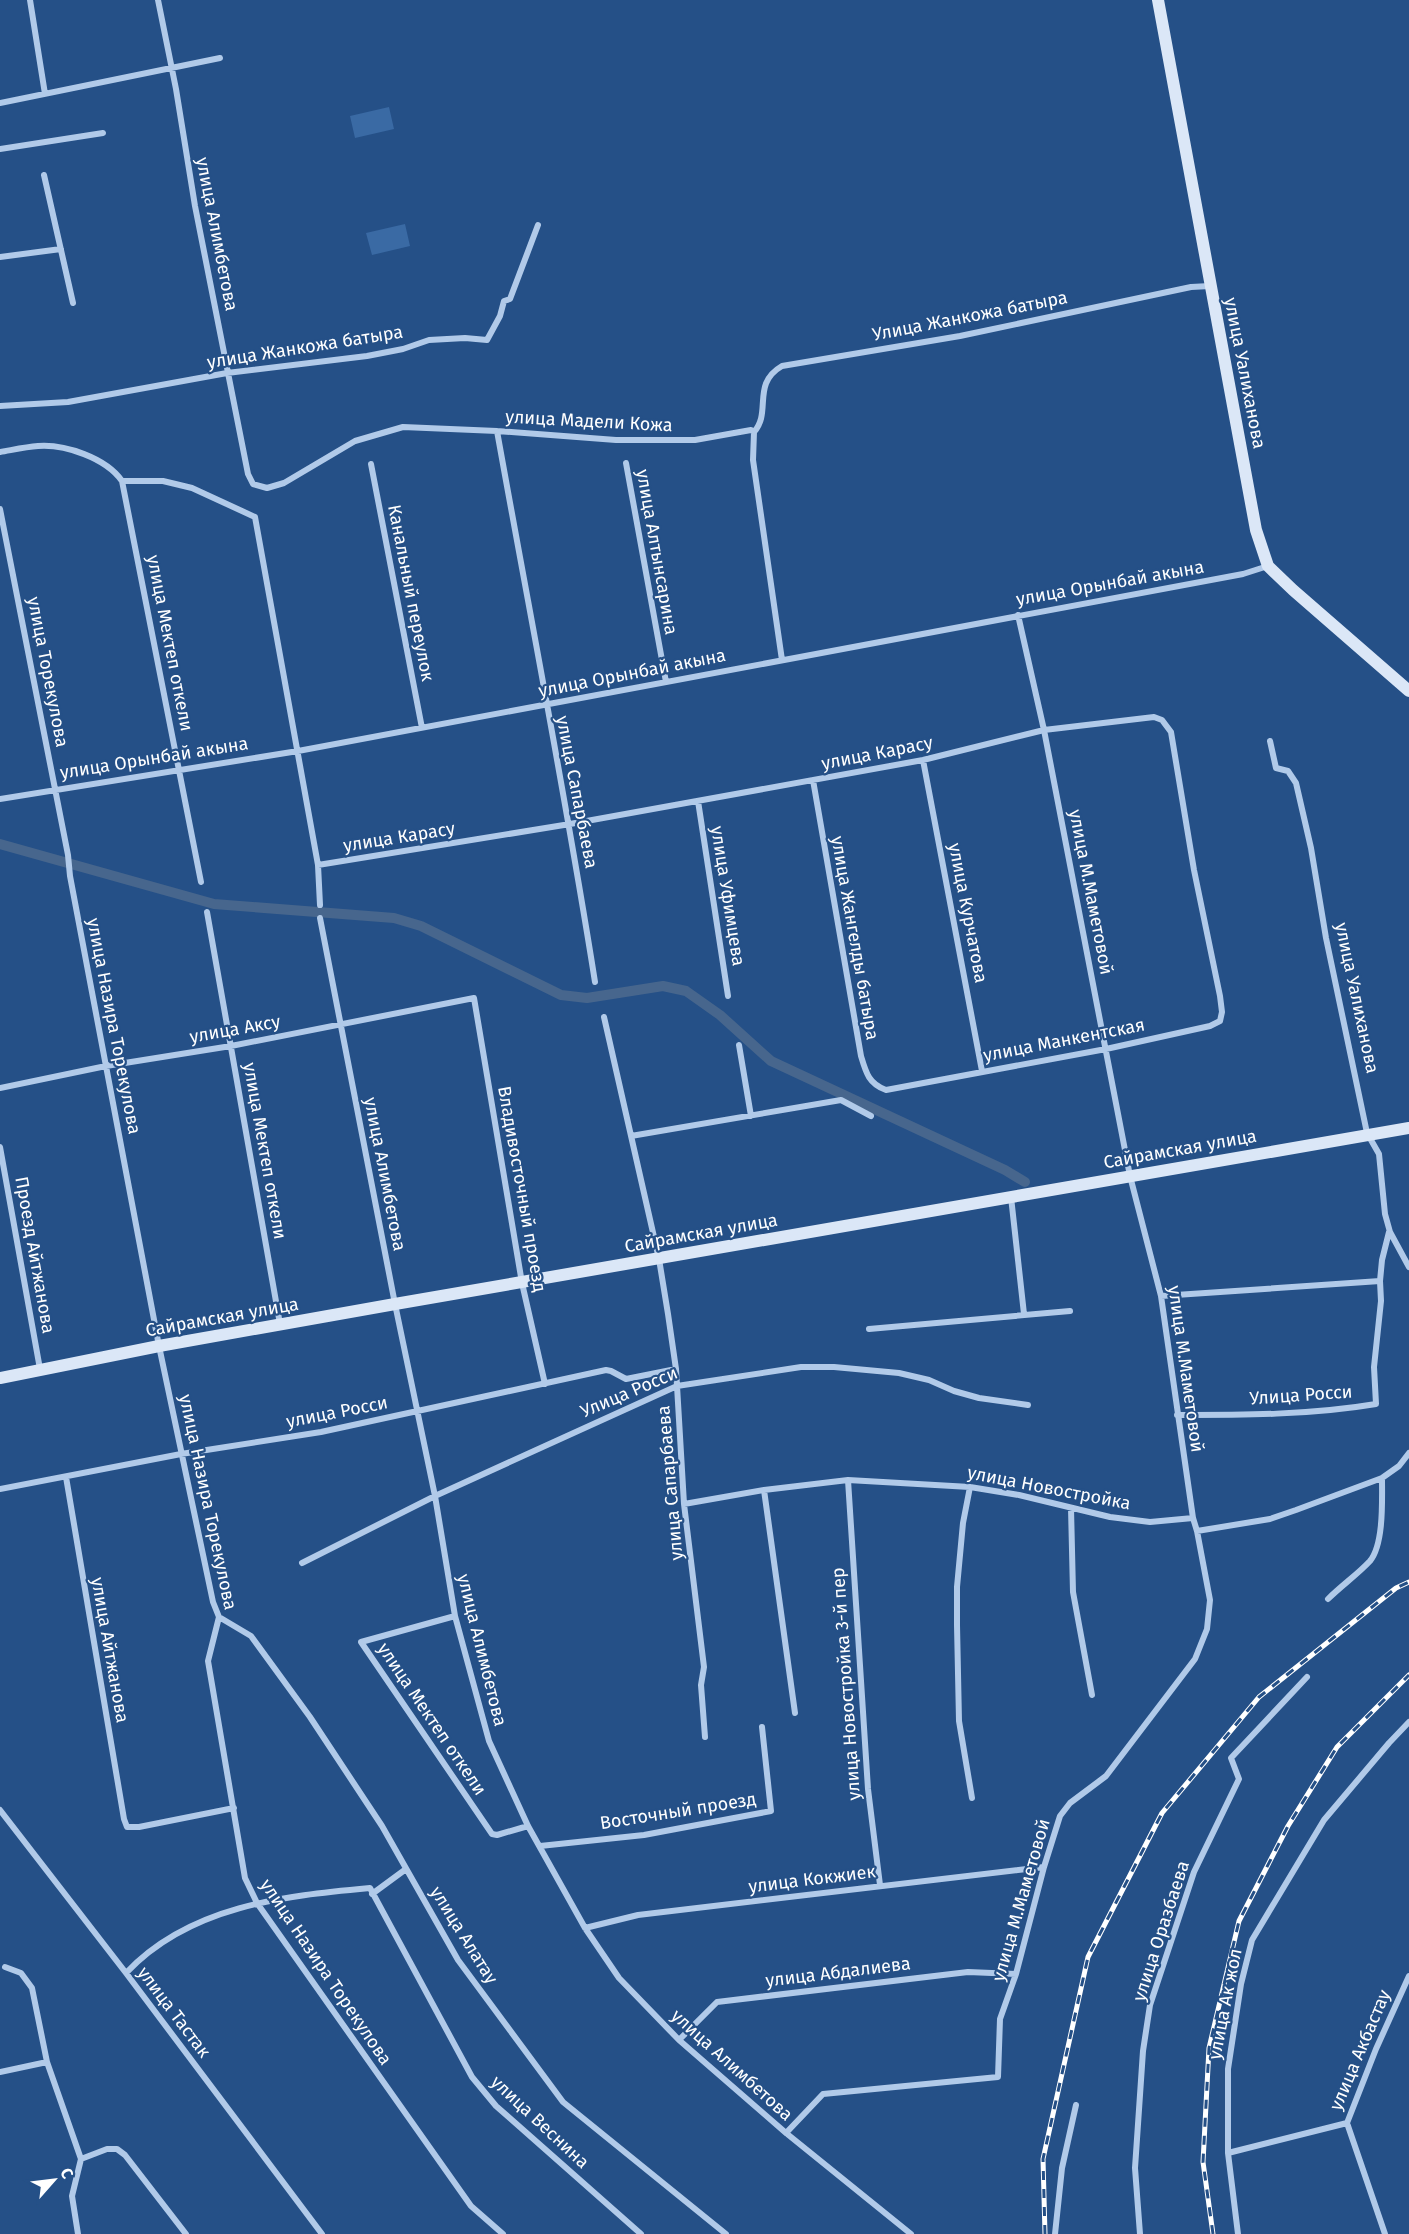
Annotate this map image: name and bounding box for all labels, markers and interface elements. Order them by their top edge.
street label: улица Алимбетова [191,155,243,313]
street label: Улица Жанкожа батыра [871,286,1069,346]
street label: улица Уалиханова [1220,295,1270,451]
street label: улица Жанкожа батыра [205,321,405,373]
street label: улица Мадели Кожа [505,406,673,436]
street label: улица Алтынсарина [632,467,682,637]
street label: Канальный переулок [383,503,439,684]
street label: улица Мектеп откели [142,553,198,733]
street label: улица Орынбай акына [1014,556,1206,610]
street label: улица Торекулова [23,595,73,749]
street label: улица Орынбай акына [536,644,728,702]
street label: улица Сапарбаева [551,714,603,870]
street label: улица Карасу [819,731,935,775]
street label: улица Орынбай акына [58,732,250,784]
street label: улица М.Маметовой [1064,807,1118,977]
street label: улица Карасу [341,817,457,857]
street label: улица Уфимцева [706,824,750,968]
street label: улица Жангелды батыра [826,834,884,1042]
street label: улица Курчатова [944,841,992,985]
street label: улица Назира Торекулова [82,916,146,1136]
street label: улица Уалиханова [1330,921,1384,1075]
street label: улица Аксу [188,1010,282,1048]
street label: улица Манкентская [981,1014,1147,1066]
street label: улица Мектеп откели [239,1061,291,1241]
street label: Владивосточный проезд [493,1084,551,1294]
street label: улица Алимбетова [359,1095,411,1253]
street label: Сайрамская улица [1102,1125,1258,1173]
street label: Проезд Айтжанова [10,1175,60,1335]
street label: Сайрамская улица [623,1209,779,1257]
street label: улица М.Маметовой [1163,1284,1209,1454]
street label: Сайрамская улица [144,1293,300,1341]
street label: Улица Росси [577,1362,681,1422]
street label: Улица Росси [1249,1380,1353,1410]
street label: улица Росси [284,1391,390,1433]
street label: улица Назира Торекулова [174,1392,242,1612]
street label: улица Сапарбаева [652,1405,688,1561]
street label: улица Новостройка [965,1461,1133,1515]
street label: улица Новостройка 3-й пер [827,1567,865,1801]
street label: улица Алимбетова [452,1572,512,1728]
street label: улица Айтжанова [86,1575,134,1725]
street label: улица Мектеп откели [373,1639,491,1799]
street label: Восточный проезд [598,1788,758,1834]
street label: улица М.Маметовой [987,1816,1055,1984]
street label: улица Оразбаева [1128,1858,1194,2004]
street label: улица Кокжиек [747,1860,878,1898]
street label: улица Назира Торекулова [255,1875,397,2069]
street label: улица Алатау [425,1882,503,1988]
street label: улица Ак жол [1203,1947,1247,2061]
street label: улица Абдалиева [764,1952,912,1992]
street label: улица Тастак [133,1962,216,2062]
street label: улица Акбастау [1325,1986,1395,2114]
street label: улица Алимбетова [667,2005,797,2125]
street label: улица Веснина [486,2071,594,2173]
north arrow [24,2150,84,2210]
text: С [56,2165,78,2182]

